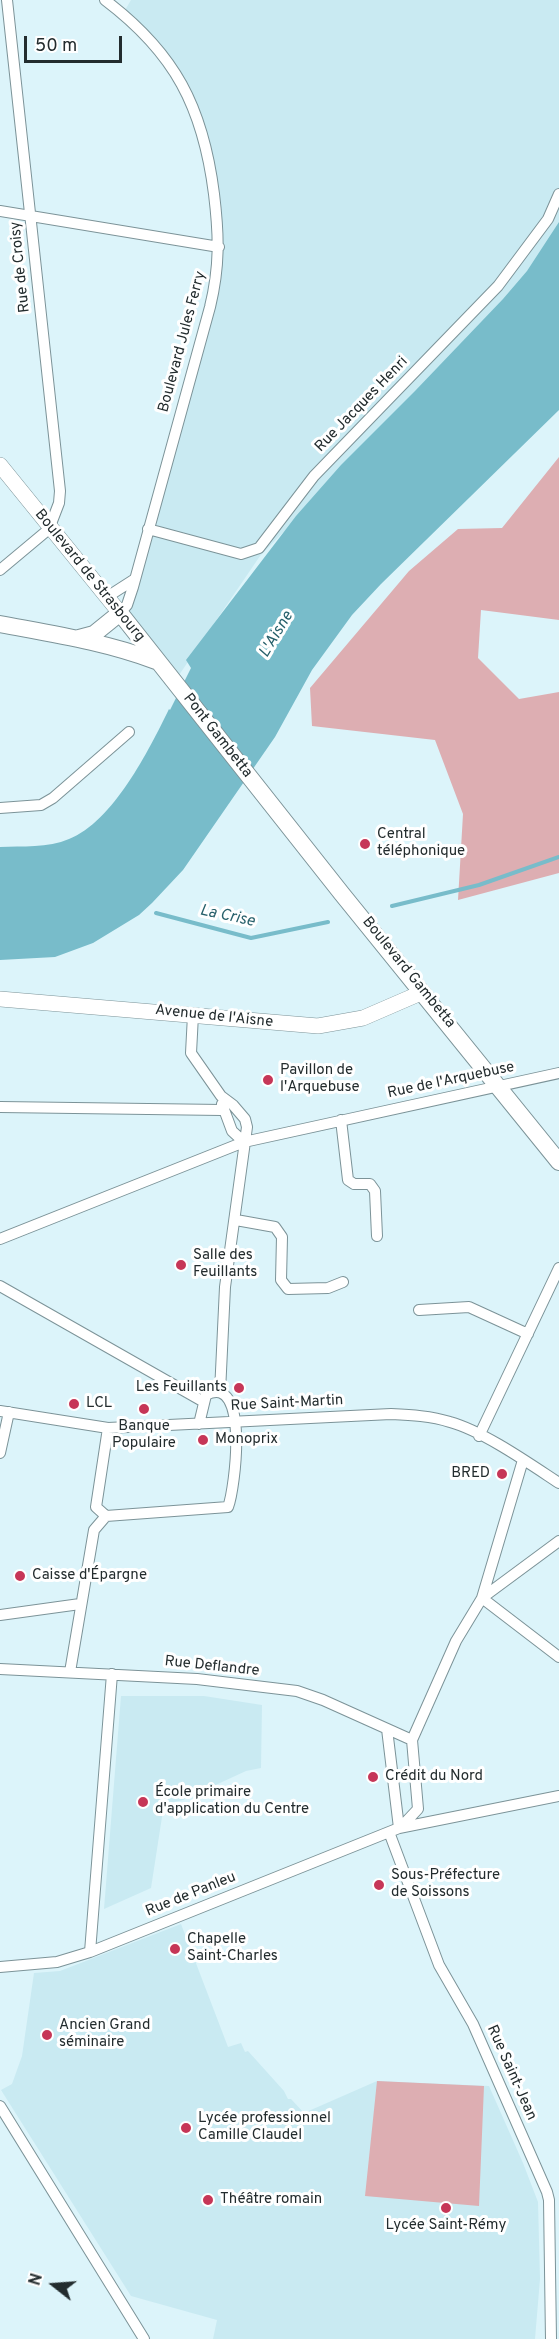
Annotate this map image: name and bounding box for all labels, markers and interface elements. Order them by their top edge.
scale bar [27,24,124,62]
text: 50 m [35,35,77,58]
street label: Rue de Croisy [7,220,35,314]
street label: Boulevard Jules Ferry [155,269,211,415]
street label: Rue Jacques Henri [312,353,412,457]
street label: Boulevard de Strasbourg [30,506,148,646]
water label: L'Aisne [256,608,298,662]
street label: Pont Gambetta [179,690,255,782]
place label: Central téléphonique [377,826,465,861]
marker: Central téléphonique [358,837,372,851]
water label: La Crise [198,902,256,932]
street label: Boulevard Gambetta [358,914,458,1032]
street label: Avenue de l'Aisne [154,1002,274,1032]
street label: Rue de l'Arquebuse [386,1059,516,1103]
place label: Pavillon de l'Arquebuse [280,1062,359,1097]
marker: Pavillon de l'Arquebuse [261,1073,275,1087]
place label: Salle des Feuillants [193,1247,257,1282]
marker: Salle des Feuillants [174,1258,188,1272]
place label: Les Feuillants [136,1379,227,1397]
marker: Les Feuillants [232,1381,246,1395]
street label: Rue Saint-Martin [230,1392,344,1416]
place label: LCL [86,1395,112,1413]
marker: LCL [67,1397,81,1411]
marker: Banque Populaire [137,1402,151,1416]
place label: Banque Populaire [112,1418,176,1453]
place label: Monoprix [215,1431,278,1449]
marker: Monoprix [196,1433,210,1447]
place label: BRED [451,1465,490,1483]
marker: BRED [495,1467,509,1481]
place label: Caisse d'Épargne [32,1567,147,1585]
marker: Caisse d'Épargne [13,1569,27,1583]
street label: Rue Deflandre [164,1653,260,1681]
place label: Crédit du Nord [385,1768,483,1786]
marker: Crédit du Nord [366,1770,380,1784]
place label: École primaire d'application du Centre [155,1784,309,1819]
marker: École primaire d'application du Centre [136,1795,150,1809]
place label: Sous-Préfecture de Soissons [391,1867,500,1902]
street label: Rue de Panleu [143,1869,239,1921]
marker: Sous-Préfecture de Soissons [372,1878,386,1892]
place label: Chapelle Saint-Charles [187,1931,278,1966]
marker: Chapelle Saint-Charles [168,1942,182,1956]
place label: Ancien Grand séminaire [59,2017,150,2052]
street label: Rue Saint-Jean [482,2023,540,2123]
marker: Ancien Grand séminaire [40,2028,54,2042]
place label: Lycée professionnel Camille Claudel [198,2110,331,2145]
marker: Lycée professionnel Camille Claudel [179,2121,193,2135]
place label: Théâtre romain [220,2191,322,2209]
marker: Théâtre romain [201,2193,215,2207]
marker: Lycée Saint-Rémy [439,2201,453,2215]
place label: Lycée Saint-Rémy [386,2217,506,2235]
north arrow [24,2255,84,2315]
text: N [26,2271,48,2288]

